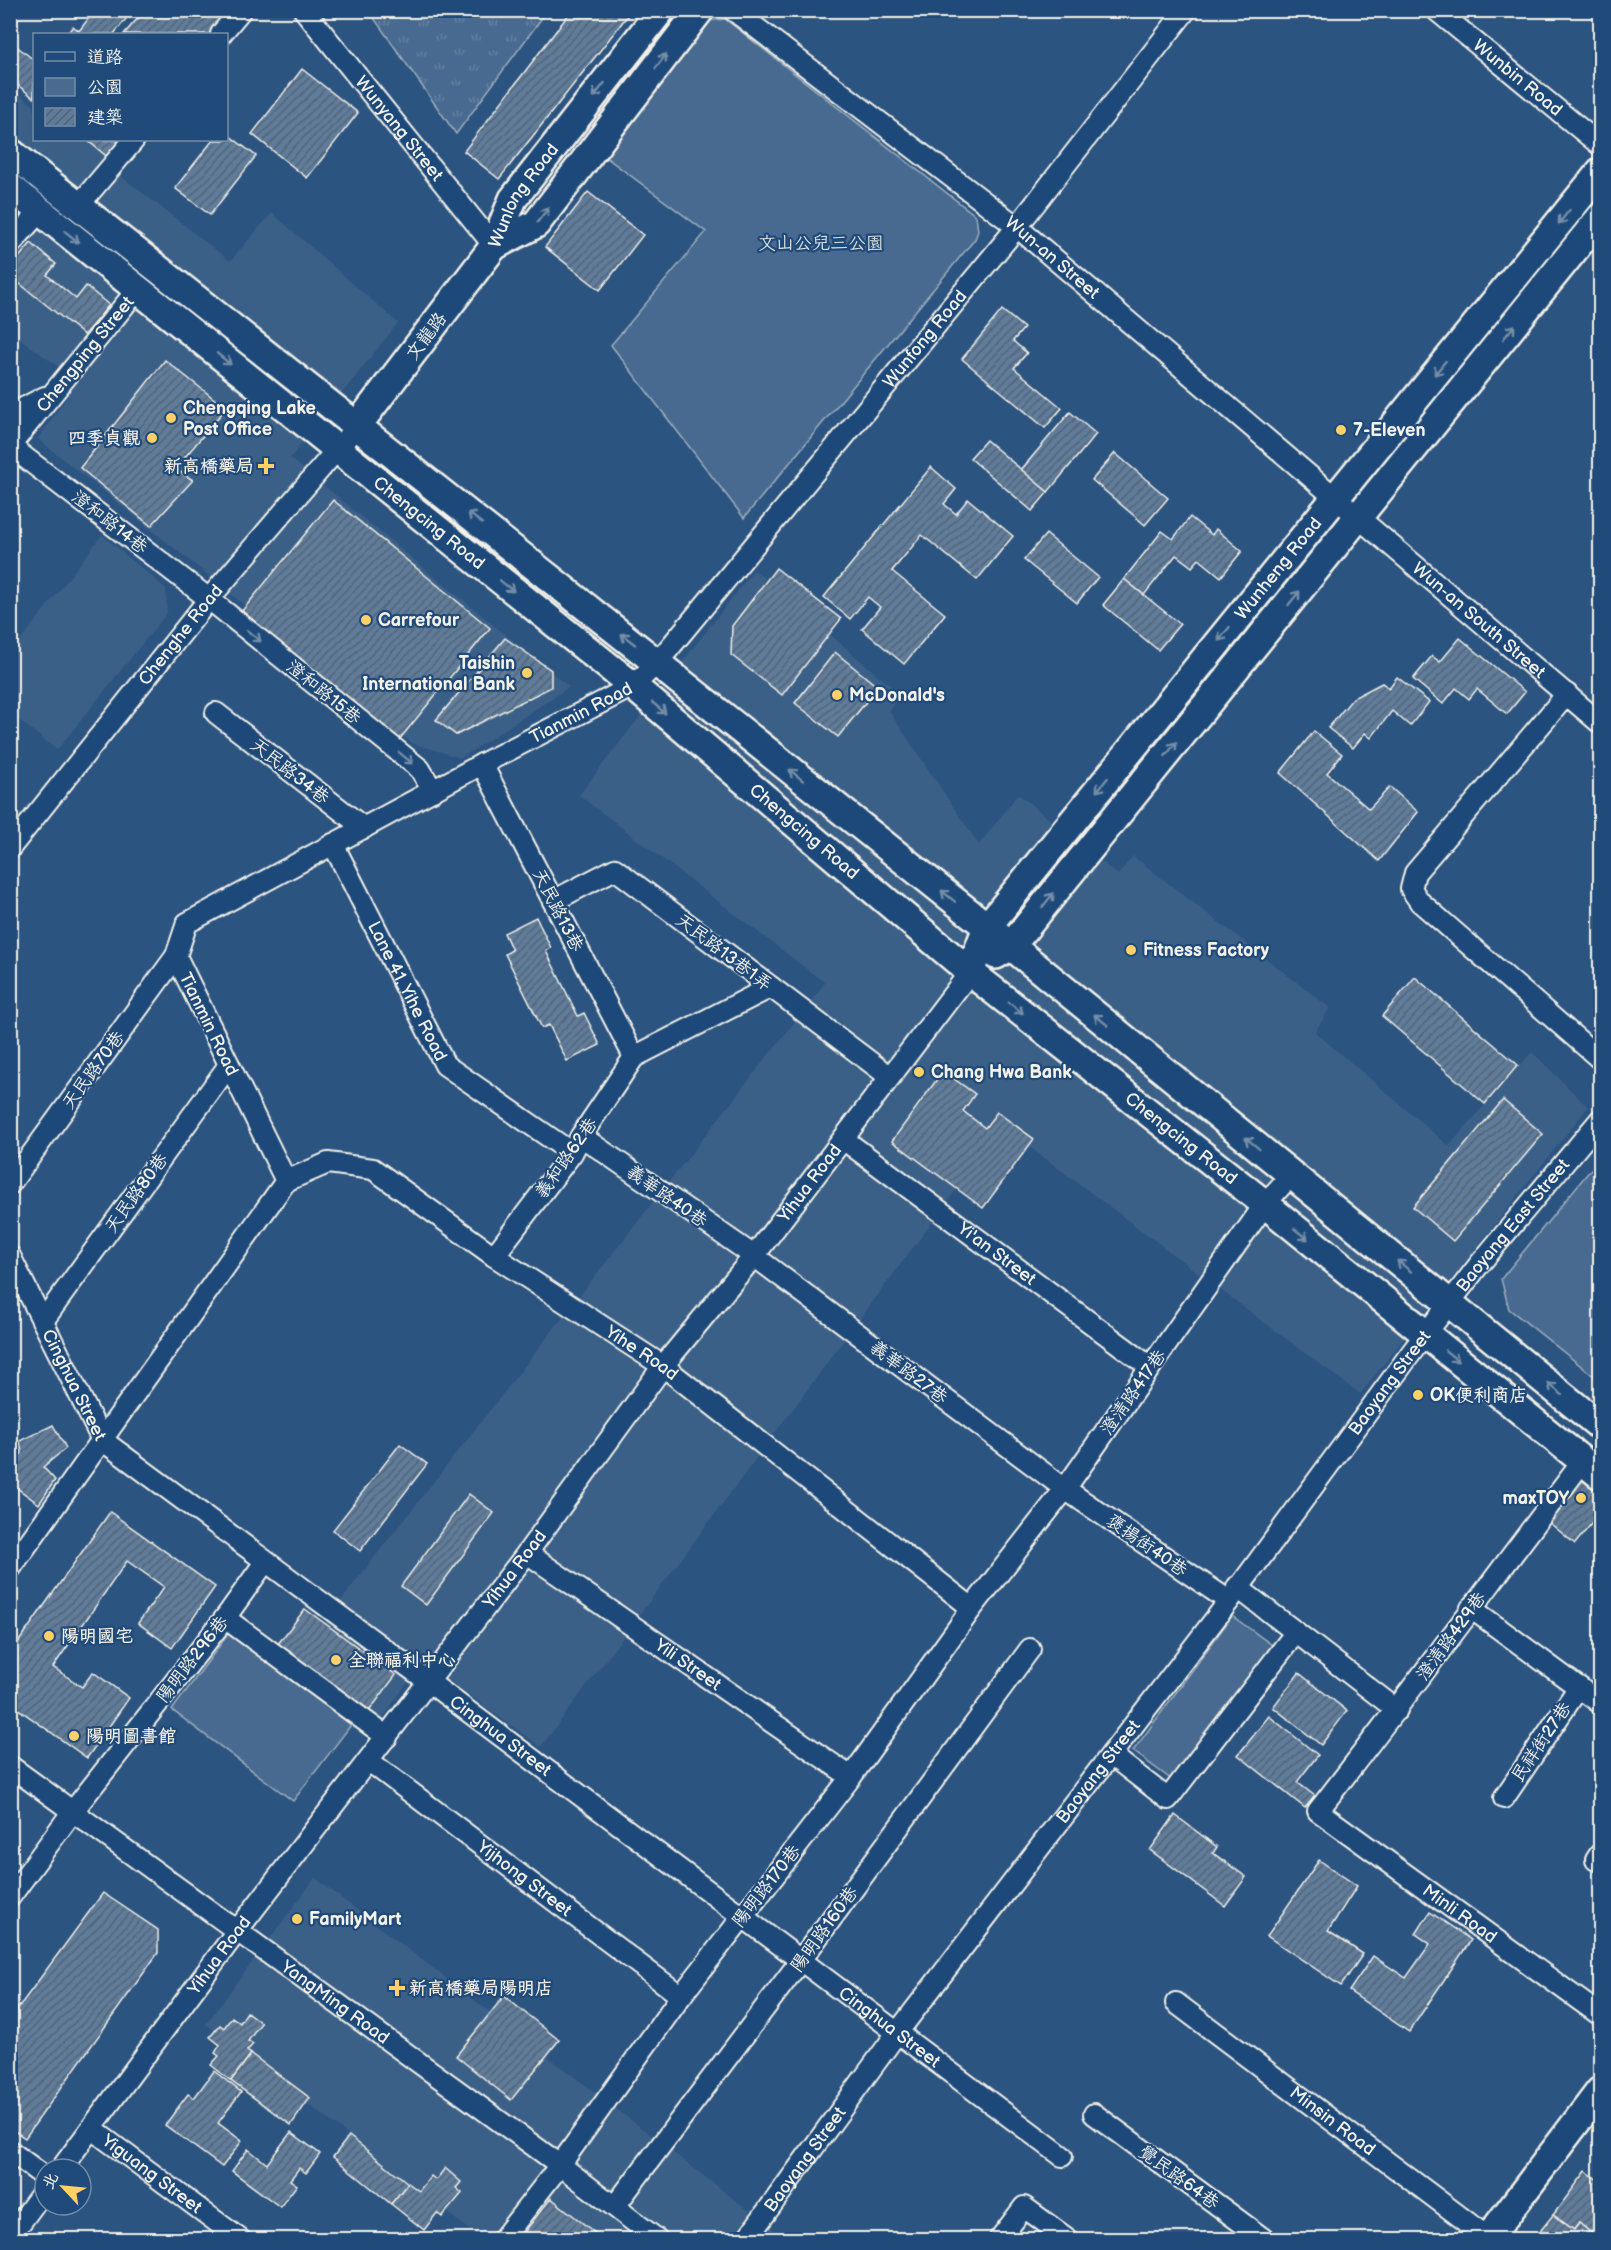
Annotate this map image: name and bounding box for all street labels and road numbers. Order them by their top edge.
street label: Wunbin Road [1469,35,1566,121]
street label: Wunyang Street [350,72,448,186]
street label: Wunlong Road [484,140,563,251]
street label: Wun-an Street [1001,212,1104,304]
street label: Wunfong Road [879,286,971,392]
street label: Chengping Street [32,292,139,417]
street label: 文龍路 [402,308,451,364]
street label: Chengcing Road [369,472,489,574]
street label: 澄和路14巷 [68,486,152,558]
street label: Wunheng Road [1231,513,1326,624]
street label: Wun-an South Street [1408,558,1550,683]
street label: Chenghe Road [134,580,228,690]
street label: 澄和路15巷 [282,656,365,729]
street label: Tianmin Road [527,678,636,748]
street label: 天民路34巷 [246,734,333,809]
street label: Chengcing Road [745,780,863,884]
street label: 天民路13巷 [528,865,587,955]
street label: 天民路13巷1弄 [671,909,776,995]
street label: Lane 41, Yihe Road [363,918,451,1065]
street label: Tianmin Road [174,969,243,1079]
street label: 天民路70巷 [58,1027,129,1113]
street label: Chengcing Road [1121,1088,1241,1189]
street label: 義和路62巷 [531,1114,602,1203]
street label: Yihua Road [773,1140,846,1227]
street label: 天民路80巷 [101,1149,172,1237]
street label: Baoyang East Street [1452,1154,1574,1296]
street label: 義華路40巷 [622,1161,711,1232]
street label: Yi'an Street [953,1217,1040,1290]
street label: Yihe Road [601,1321,682,1385]
street label: Cinghua Street [37,1326,111,1445]
street label: Baoyang Street [1344,1326,1436,1439]
street label: 義華路27巷 [866,1336,952,1408]
street label: 澄清路417巷 [1096,1346,1170,1439]
street label: 褒揚街40巷 [1102,1510,1191,1581]
street label: Yihua Road [478,1526,551,1613]
street label: 澄清路429巷 [1412,1588,1490,1685]
street label: 陽明路296巷 [152,1612,233,1707]
street label: Yili Street [650,1634,726,1695]
street label: Cinghua Street [445,1691,556,1781]
street label: 民祥街27巷 [1507,1698,1576,1786]
street label: Baoyang Street [1052,1716,1145,1828]
street label: Yijhong Street [472,1836,576,1921]
street label: 陽明路170巷 [728,1841,805,1932]
street label: Minli Road [1418,1880,1501,1948]
street label: 陽明路160巷 [786,1882,862,1976]
street label: Yihua Road [183,1912,256,2000]
street label: YangMing Road [276,1956,393,2049]
street label: Cinghua Street [834,1982,945,2072]
street label: Minsin Road [1285,2082,1379,2160]
street label: Baoyang Street [760,2102,851,2216]
street label: Yiguang Street [97,2130,206,2218]
street label: 覺民路64巷 [1135,2141,1223,2214]

